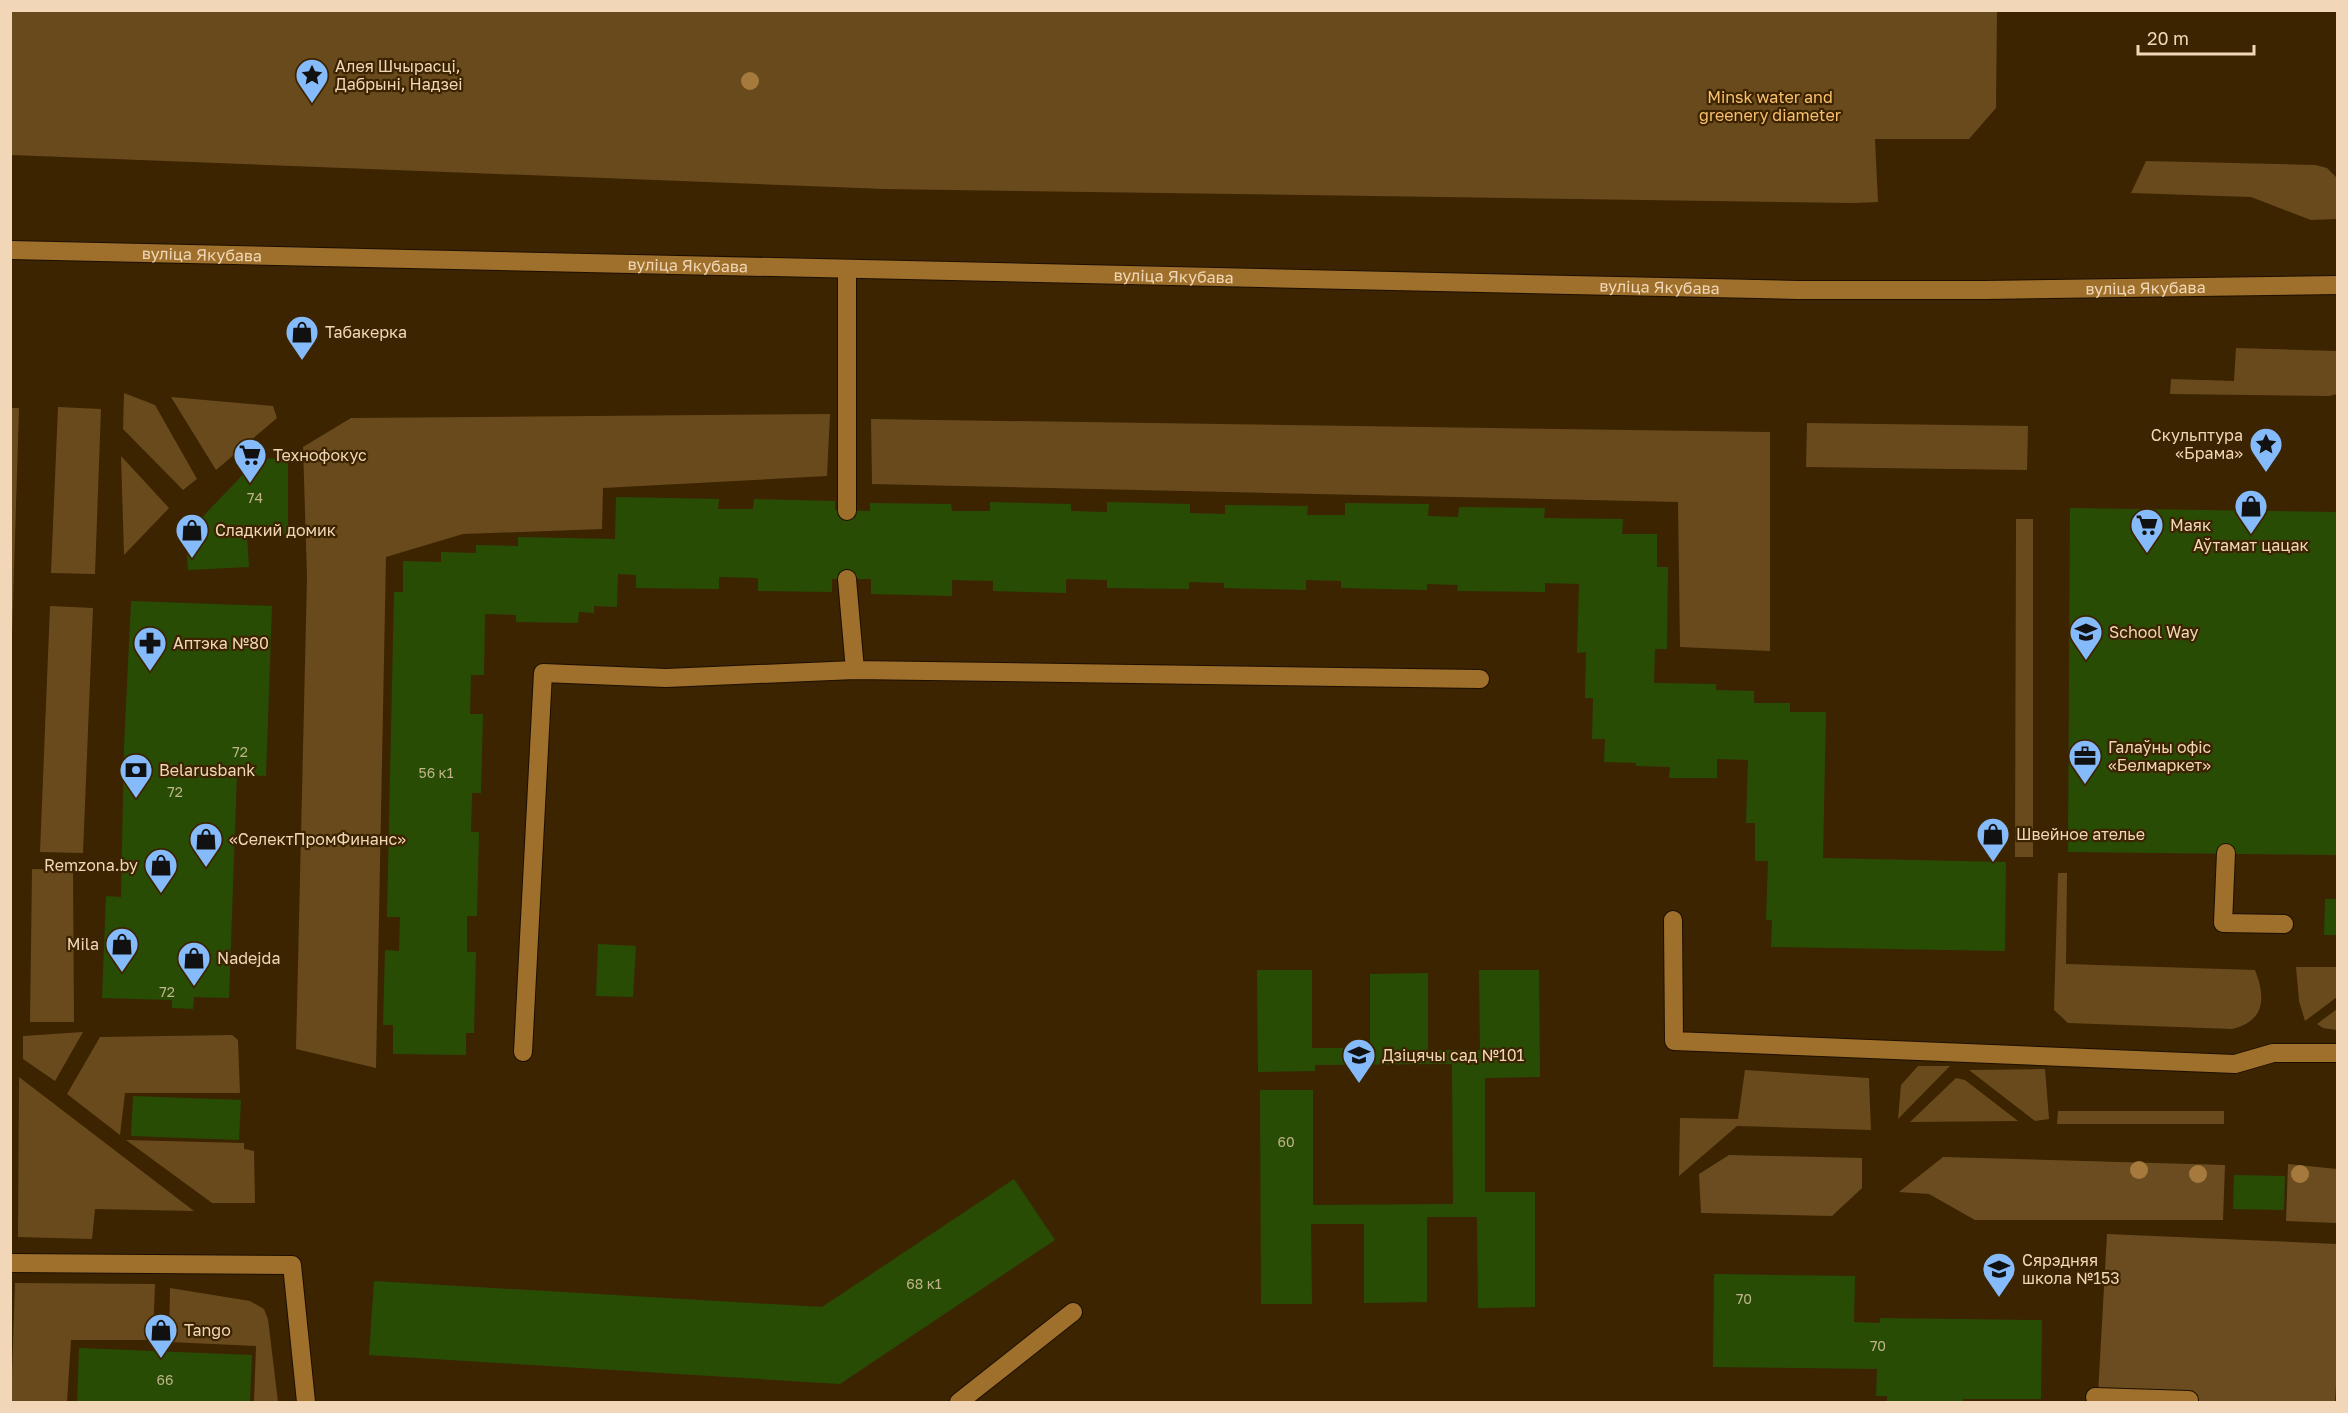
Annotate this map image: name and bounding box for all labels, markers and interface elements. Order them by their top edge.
scale bar [2138,18,2254,56]
text: 20 m [2147,27,2189,49]
place label: Алея Шчырасці, Дабрыні, Надзеі [335,56,462,94]
place icon: Алея Шчырасці, Дабрыні, Надзеі [294,57,330,104]
park label: Minsk water and greenery diameter [1699,87,1841,125]
street label: вуліца Якубава [142,243,262,266]
street label: вуліца Якубава [628,254,748,277]
street label: вуліца Якубава [1113,265,1234,287]
street label: вуліца Якубава [1599,276,1720,298]
street label: вуліца Якубава [2085,277,2206,299]
shop icon: Табакерка [284,314,320,361]
place label: Табакерка [325,322,407,342]
place label: Скульптура «Брама» [2151,425,2243,463]
place icon: Скульптура «Брама» [2248,426,2284,473]
supermarket icon: Технофокус [232,437,268,484]
place label: Технофокус [273,445,367,465]
shop icon: Аўтамат цацак [2233,488,2269,535]
house number: 74 [247,489,263,506]
supermarket icon: Маяк [2129,507,2165,554]
shop icon: Сладкий домик [174,512,210,559]
place label: Маяк [2170,515,2211,535]
place label: Сладкий домик [215,520,336,540]
place label: Аўтамат цацак [2193,535,2309,555]
school or university icon: School Way [2068,614,2104,661]
place label: School Way [2109,622,2199,642]
pharmacy icon: Аптэка №80 [132,625,168,672]
place label: Аптэка №80 [173,633,269,653]
place label: Галаўны офіс «Белмаркет» [2108,737,2212,775]
office icon: Галаўны офіс «Белмаркет» [2067,738,2103,785]
house number: 72 [232,743,248,760]
bank icon: Belarusbank [118,752,154,799]
place label: Belarusbank [159,760,255,780]
house number: 56 к1 [419,764,454,781]
house number: 72 [167,783,183,800]
shop icon: Швейное ателье [1975,816,2011,863]
shop icon: «СелектПромФинанс» [188,821,224,868]
place label: Швейное ателье [2016,824,2145,844]
place label: «СелектПромФинанс» [229,829,406,849]
shop icon: Remzona.by [143,847,179,894]
place label: Remzona.by [44,855,138,875]
shop icon: Mila [104,926,140,973]
place label: Mila [67,934,99,954]
shop icon: Nadejda [176,940,212,987]
place label: Nadejda [217,948,281,968]
house number: 72 [159,983,175,1000]
school or university icon: Дзіцячы сад №101 [1341,1037,1377,1084]
place label: Дзіцячы сад №101 [1382,1045,1525,1065]
house number: 60 [1277,1133,1295,1150]
place label: Сярэдняя школа №153 [2022,1250,2120,1288]
school or university icon: Сярэдняя школа №153 [1981,1251,2017,1298]
house number: 68 к1 [906,1275,942,1292]
house number: 70 [1736,1290,1752,1307]
shop icon: Tango [143,1312,179,1359]
place label: Tango [184,1320,231,1340]
house number: 70 [1870,1337,1886,1354]
house number: 66 [157,1371,173,1388]

